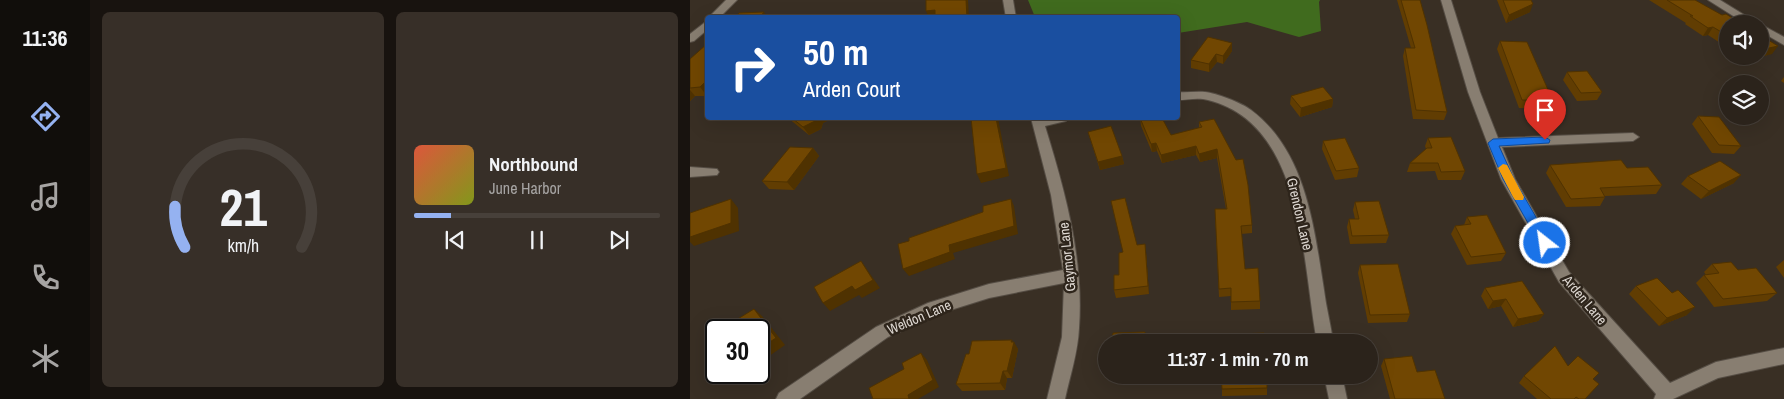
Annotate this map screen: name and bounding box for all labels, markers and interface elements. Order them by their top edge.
map controls [1719,15,1769,125]
button: sound [1719,15,1769,65]
text: 11:36 [22,23,68,53]
text: 50 m [803,29,868,76]
icon: right [720,35,785,100]
text: Arden Court [803,74,900,104]
button: layers [1719,75,1769,125]
pin [1524,89,1566,140]
icon: arrive [1531,96,1559,124]
icon: directions [28,99,63,134]
text: Northbound [489,151,578,177]
text: 21 [219,172,267,242]
street label: Grendon Lane [1283,176,1317,252]
text: June Harbor [489,177,561,199]
icon: music [28,179,63,214]
position arrow [1518,216,1570,268]
street label: Gaymor Lane [1054,221,1080,293]
icon: previous [441,226,469,254]
icon: pause [523,226,551,254]
icon: next [605,226,633,254]
text: km/h [227,234,259,258]
icon: phone [28,260,63,295]
street label: Arden Lane [1558,271,1611,329]
street label: Weldon Lane [884,296,954,338]
speed limit sign: 30 [705,319,770,384]
icon: climate [28,341,63,376]
text: 11:37 · 1 min · 70 m [1167,346,1309,372]

